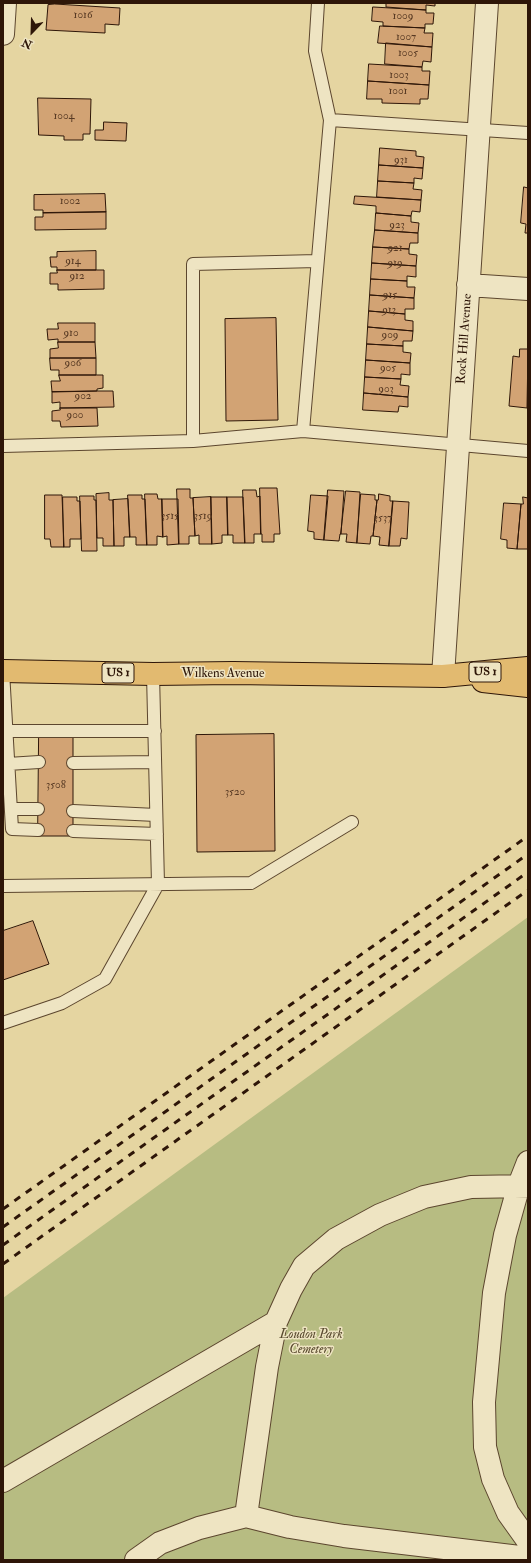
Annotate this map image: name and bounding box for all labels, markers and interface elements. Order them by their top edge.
house number: 1016 [74,9,92,23]
house number: 1009 [393,10,413,24]
north arrow [12,12,52,52]
house number: 1007 [396,31,416,45]
text: N [20,36,34,51]
house number: 1005 [398,47,418,61]
house number: 1003 [389,69,409,83]
house number: 1001 [389,85,407,99]
house number: 1004 [53,110,75,124]
house number: 931 [394,154,408,168]
house number: 1002 [60,195,80,209]
house number: 923 [389,219,405,233]
house number: 921 [387,242,403,256]
house number: 914 [65,255,81,269]
house number: 919 [387,257,403,271]
house number: 912 [69,270,85,284]
house number: 915 [383,289,397,303]
street label: Rock Hill Avenue [454,293,476,385]
house number: 913 [382,304,396,318]
house number: 910 [63,327,79,341]
house number: 909 [382,329,398,343]
house number: 906 [65,357,81,371]
house number: 905 [380,362,396,376]
house number: 903 [378,383,394,397]
house number: 902 [75,390,91,404]
house number: 900 [67,409,83,423]
house number: 3515 [161,510,179,524]
house number: 3519 [194,510,212,524]
house number: 3537 [374,512,392,526]
road number: US 1 [469,662,501,682]
road number: US 1 [102,663,134,683]
street label: Wilkens Avenue [181,666,265,682]
house number: 3508 [46,779,66,793]
house number: 3520 [225,786,245,800]
park label: Loudon Park Cemetery [279,1327,343,1358]

